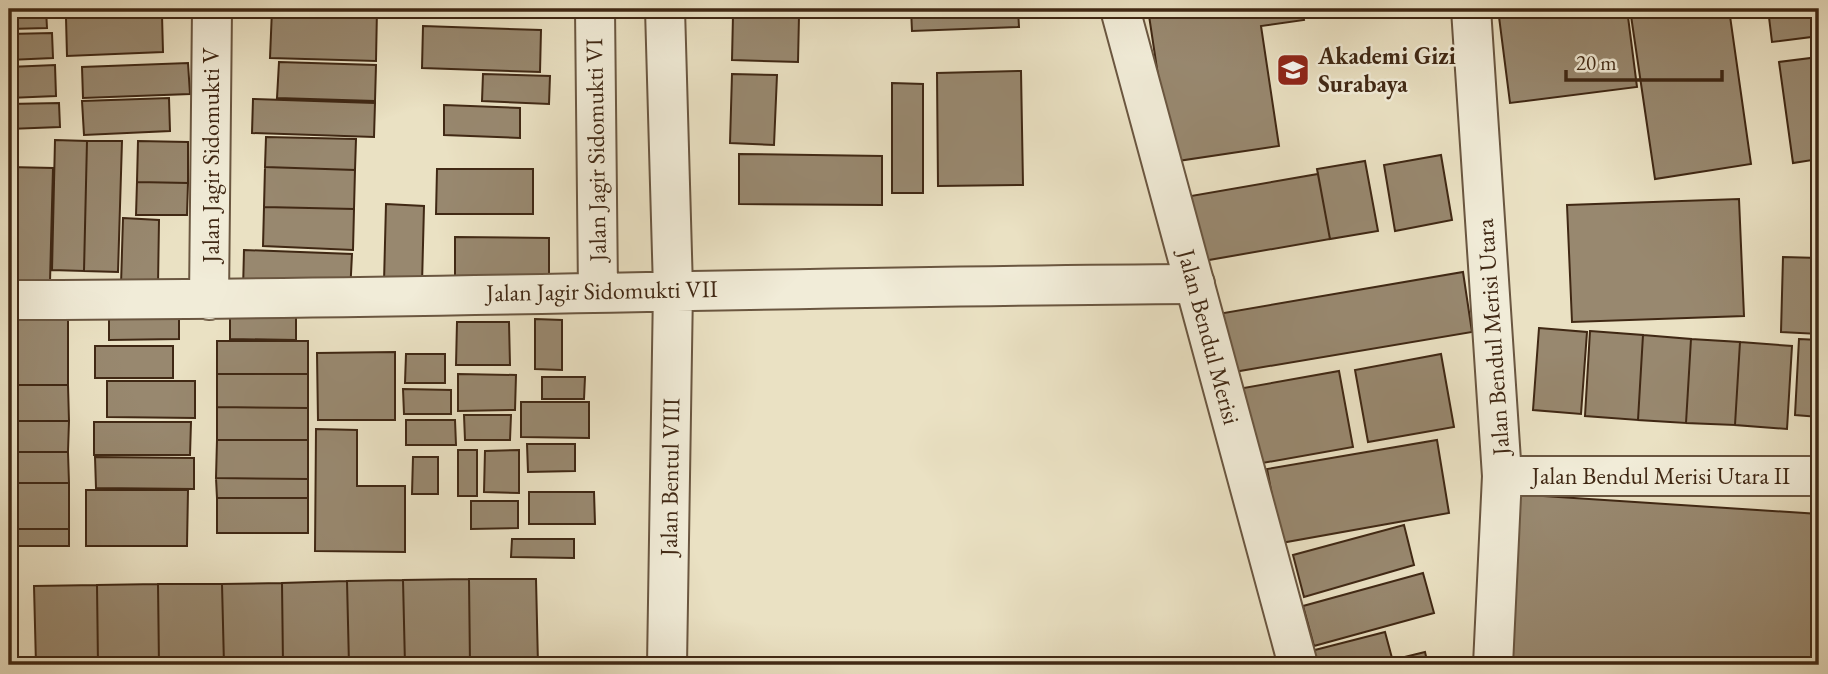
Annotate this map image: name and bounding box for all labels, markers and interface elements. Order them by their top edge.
street label: Jalan Jagir Sidomukti VI [578,38,613,264]
scale bar [1566,38,1721,82]
place label: Akademi Gizi Surabaya [1317,40,1456,100]
street label: Jalan Jagir Sidomukti V [195,46,226,265]
text: 20 m [1576,49,1617,76]
school or university icon: Akademi Gizi Surabaya [1274,51,1312,89]
street label: Jalan Bendul Merisi Utara [1469,217,1516,458]
street label: Jalan Bendul Merisi [1171,244,1248,428]
street label: Jalan Jagir Sidomukti VII [484,273,718,308]
street label: Jalan Bentul VIII [653,398,686,558]
street label: Jalan Bendul Merisi Utara II [1530,460,1790,491]

